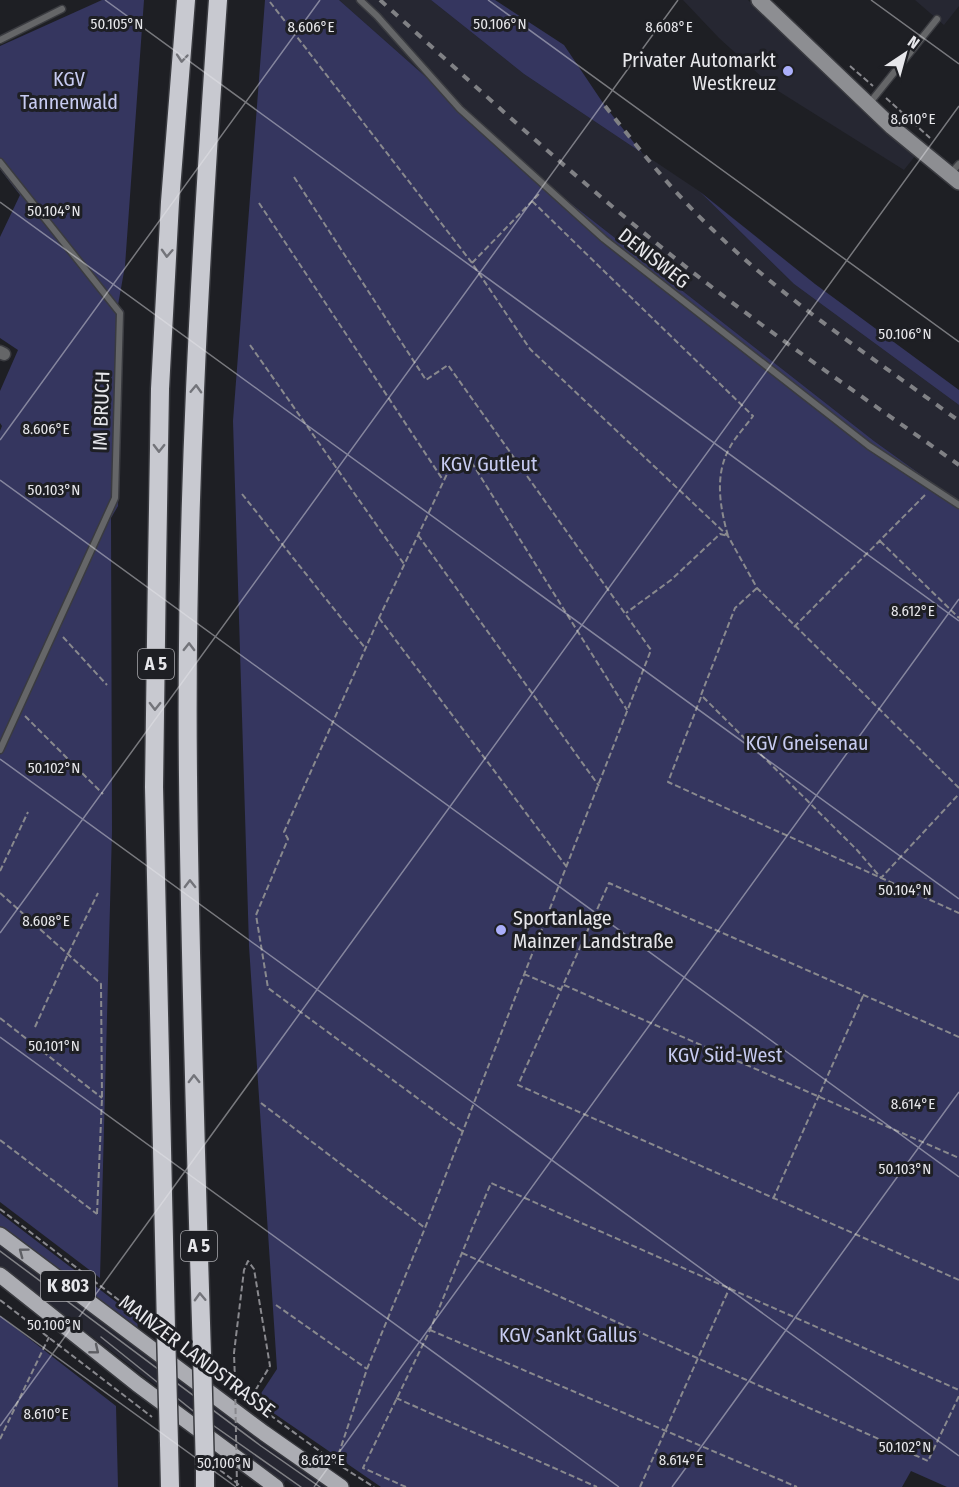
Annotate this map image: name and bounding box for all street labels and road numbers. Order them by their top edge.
street label: DENISWEG [614,223,694,293]
street label: IM BRUCH [88,371,114,451]
road number: A 5 [138,649,174,679]
road number: A 5 [181,1231,217,1261]
road number: K 803 [41,1271,95,1301]
street label: MAINZER LANDSTRASSE [114,1290,280,1422]

